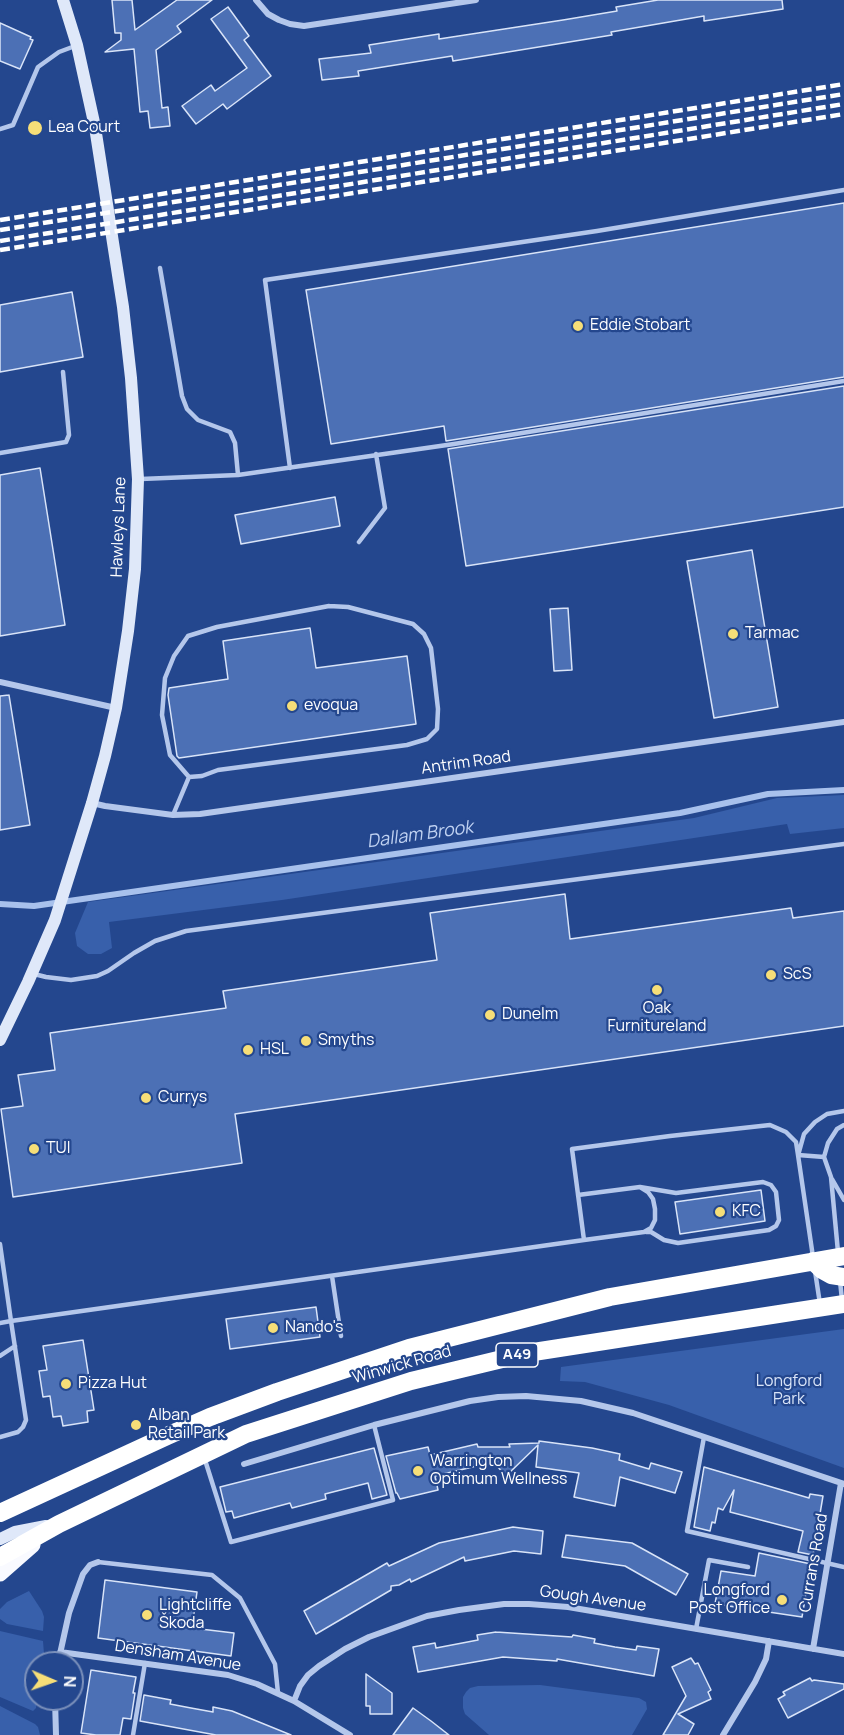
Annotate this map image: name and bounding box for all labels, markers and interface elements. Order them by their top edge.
place label: Lea Court [48,118,120,138]
marker: Lea Court [26,119,44,137]
place label: Eddie Stobart [590,316,690,336]
marker: Eddie Stobart [571,319,585,333]
street label: Hawleys Lane [108,476,130,578]
place label: Tarmac [745,624,799,644]
marker: Tarmac [726,627,740,641]
place label: evoqua [304,696,358,716]
marker: evoqua [285,699,299,713]
street label: Antrim Road [420,747,512,779]
water label: Dallam Brook [366,817,474,853]
place label: ScS [783,965,812,985]
marker: ScS [764,968,778,982]
marker: Oak Furnitureland [650,983,664,997]
place label: Oak Furnitureland [608,999,706,1037]
place label: Dunelm [502,1005,558,1025]
marker: Dunelm [483,1008,497,1022]
place label: Smyths [318,1031,375,1051]
marker: Smyths [299,1034,313,1048]
place label: HSL [260,1040,289,1060]
marker: HSL [241,1043,255,1057]
place label: Currys [158,1088,207,1108]
marker: Currys [139,1091,153,1105]
place label: TUI [46,1139,71,1159]
marker: TUI [27,1142,41,1156]
place label: KFC [732,1202,761,1222]
marker: KFC [713,1205,727,1219]
place label: Nando's [285,1318,343,1338]
marker: Nando's [266,1321,280,1335]
street label: Winwick Road [350,1342,454,1388]
road number: A49 [496,1343,538,1367]
park label: Longford Park [756,1372,822,1410]
place label: Pizza Hut [78,1374,147,1394]
marker: Pizza Hut [59,1377,73,1391]
place label: Alban Retail Park [148,1406,225,1444]
marker: Alban Retail Park [129,1418,143,1432]
place label: Warrington Optimum Wellness [430,1452,567,1490]
marker: Warrington Optimum Wellness [411,1464,425,1478]
street label: Currans Road [796,1512,832,1614]
place label: Longford Post Office [689,1581,770,1619]
street label: Gough Avenue [539,1582,647,1616]
marker: Longford Post Office [775,1593,789,1607]
place label: Lightcliffe Škoda [159,1596,232,1634]
marker: Lightcliffe Škoda [140,1608,154,1622]
street label: Densham Avenue [113,1637,243,1675]
north arrow [24,1651,84,1711]
text: N [59,1675,81,1688]

